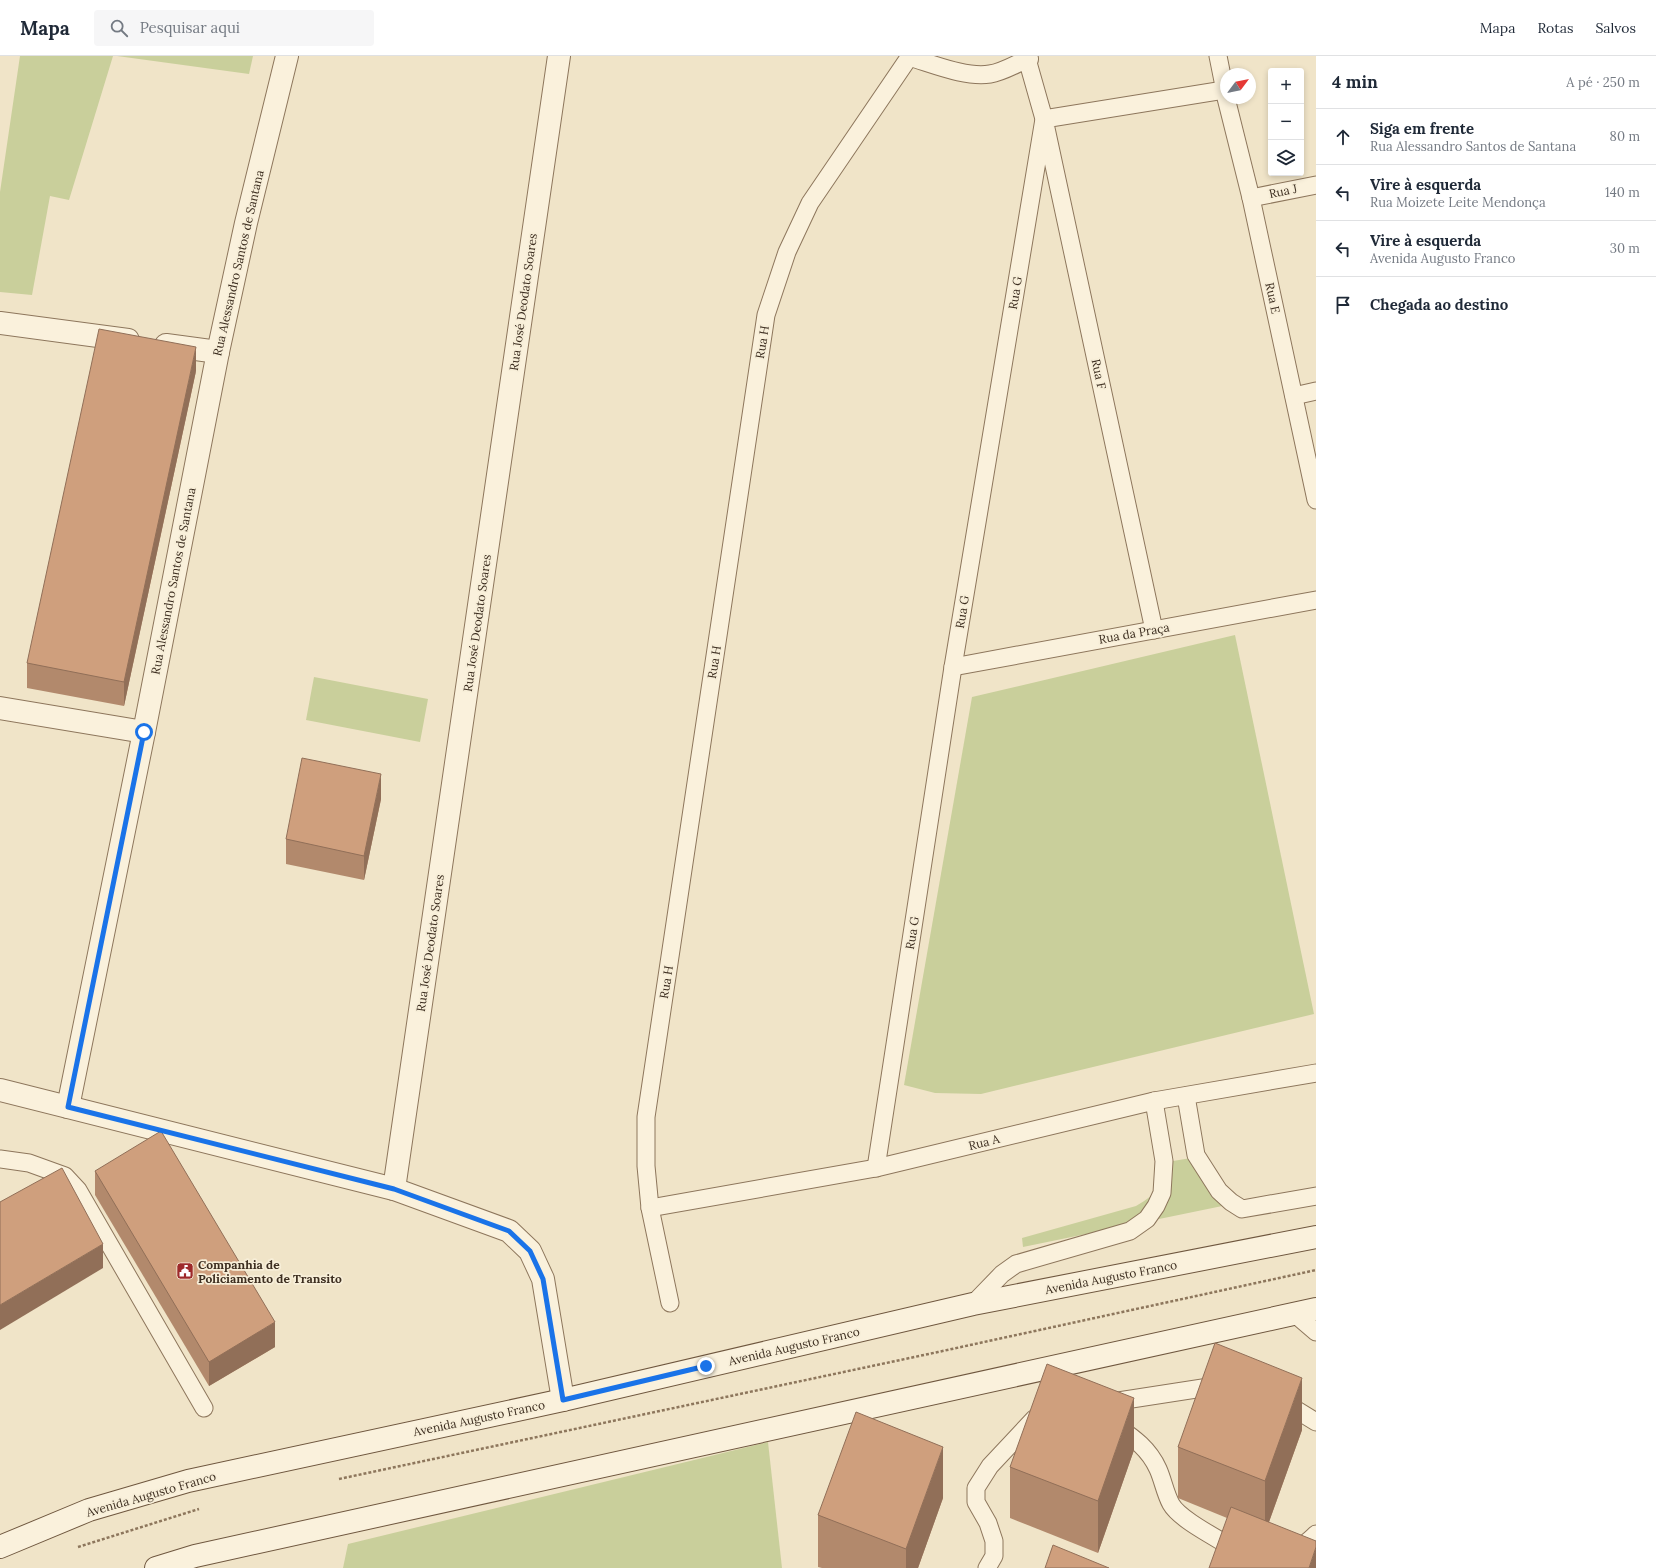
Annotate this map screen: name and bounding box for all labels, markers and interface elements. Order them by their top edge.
search box [94,10,374,46]
text: Mapa [20,16,70,40]
icon: search [108,17,130,39]
text: Pesquisar aqui [140,18,240,37]
text: Mapa [1480,19,1515,37]
text: Rotas [1537,19,1573,37]
text: Salvos [1595,19,1636,37]
north arrow [1220,68,1256,104]
map controls [1268,68,1304,176]
button: + [1268,68,1304,104]
text: 4 min [1332,71,1378,93]
text: A pé · 250 m [1566,74,1640,91]
button: − [1268,104,1304,140]
text: Siga em frente [1370,119,1474,138]
icon: ahead [1332,126,1354,148]
text: 80 m [1610,128,1640,145]
text: Rua Alessandro Santos de Santana [1370,138,1576,155]
button: layers [1268,140,1304,176]
street label: Rua Alessandro Santos de Santana [209,169,267,357]
text: Vire à esquerda [1370,175,1481,194]
street label: Rua J [1267,181,1299,201]
icon: left [1332,182,1354,204]
text: 140 m [1605,184,1640,201]
text: Rua Moizete Leite Mendonça [1370,194,1546,211]
text: Vire à esquerda [1370,231,1481,250]
street label: Rua José Deodato Soares [506,232,540,372]
icon: left [1332,238,1354,260]
text: 30 m [1610,240,1640,257]
text: Avenida Augusto Franco [1370,250,1515,267]
street label: Rua G [1005,275,1025,311]
street label: Rua E [1262,281,1284,315]
icon: arrive [1332,294,1354,316]
text: Chegada ao destino [1370,295,1508,314]
street label: Rua H [752,324,772,360]
street label: Rua F [1088,357,1110,391]
street label: Rua Alessandro Santos de Santana [147,486,199,676]
street label: Rua José Deodato Soares [460,553,494,693]
street label: Rua G [952,594,972,630]
street label: Rua da Praça [1097,619,1171,647]
street label: Rua H [704,644,724,680]
route start [135,723,153,741]
street label: Rua José Deodato Soares [413,873,447,1013]
street label: Rua G [902,915,922,951]
street label: Rua H [656,964,676,1000]
street label: Rua A [967,1131,1002,1153]
place label: Companhia de Policiamento de Transito [198,1257,342,1286]
street label: Avenida Augusto Franco [1043,1257,1178,1297]
public building icon: Companhia de Policiamento de Transito [175,1261,195,1281]
street label: Avenida Augusto Franco [726,1324,861,1369]
route end [697,1357,715,1375]
street label: Avenida Augusto Franco [411,1397,546,1439]
street label: Avenida Augusto Franco [83,1468,218,1520]

